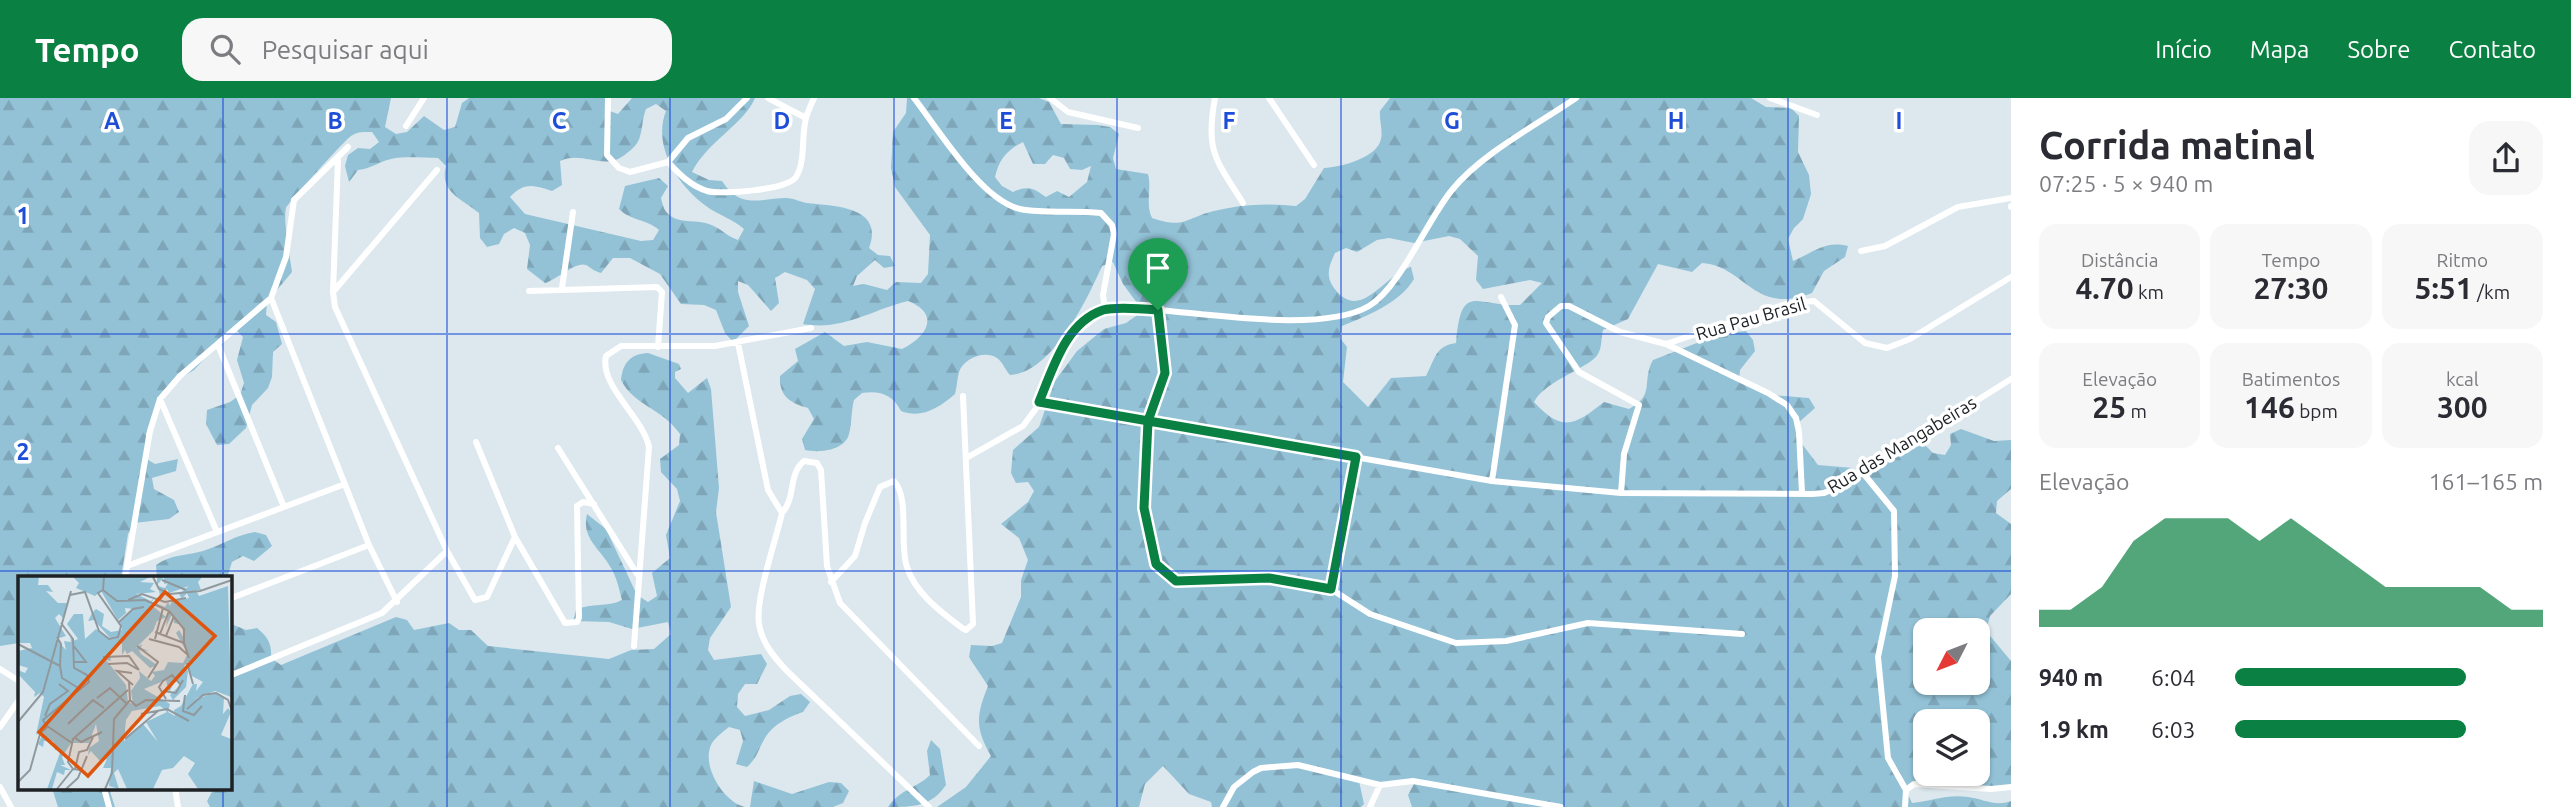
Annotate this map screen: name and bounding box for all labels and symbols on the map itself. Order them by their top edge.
text: A [104,108,120,133]
text: B [327,108,343,133]
text: C [552,108,567,133]
text: D [774,108,790,133]
text: E [999,108,1013,133]
text: F [1223,108,1236,133]
text: G [1444,108,1460,133]
text: H [1668,108,1684,133]
text: I [1896,108,1902,133]
text: 1 [17,203,29,228]
pin [1128,238,1188,310]
street label: Rua Pau Brasil [1693,293,1808,343]
street label: Rua das Mangabeiras [1823,392,1980,497]
text: 2 [17,439,29,464]
inset map [18,576,231,790]
north arrow [1913,618,1990,695]

